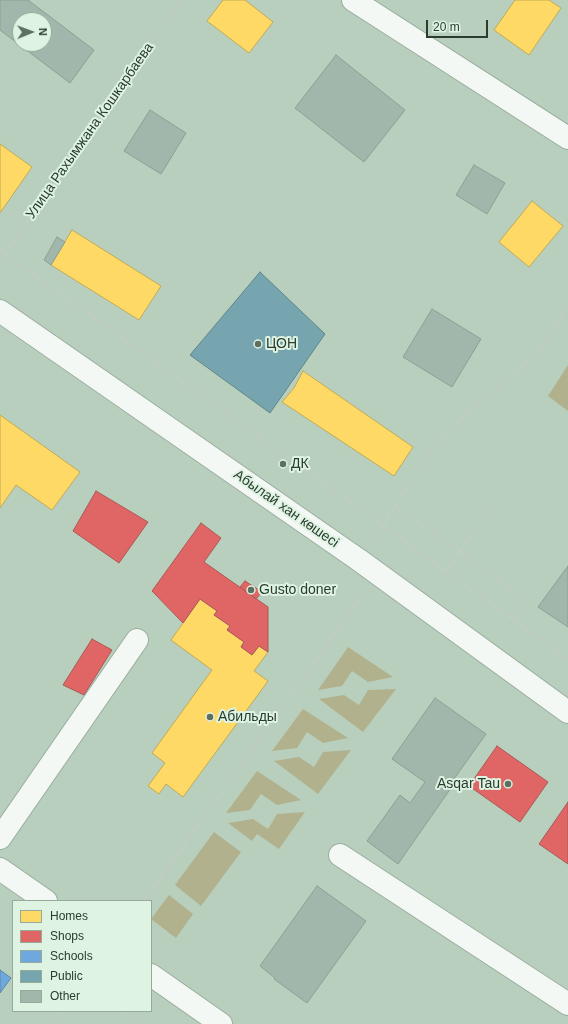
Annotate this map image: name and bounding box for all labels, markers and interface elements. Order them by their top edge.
north arrow [12,12,52,52]
scale bar [428,12,490,38]
text: 20 m [433,20,460,34]
text: N [37,28,49,36]
street label: Улица Рахымжана Кошкарбаева [23,40,157,222]
place label: ЦОН [266,336,297,352]
marker: ЦОН [253,339,263,349]
place label: ДК [291,456,309,472]
marker: ДК [278,459,288,469]
street label: Абылай хан көшесі [230,466,342,552]
place label: Gusto doner [259,582,336,598]
marker: Gusto doner [246,585,256,595]
place label: Абильды [218,709,277,725]
marker: Абильды [205,712,215,722]
place label: Asqar Tau [437,776,500,792]
marker: Asqar Tau [503,779,513,789]
legend [12,900,152,1012]
text: Homes [50,909,88,923]
text: Shops [50,929,84,943]
text: Schools [50,949,93,963]
text: Public [50,969,83,983]
text: Other [50,989,80,1003]

